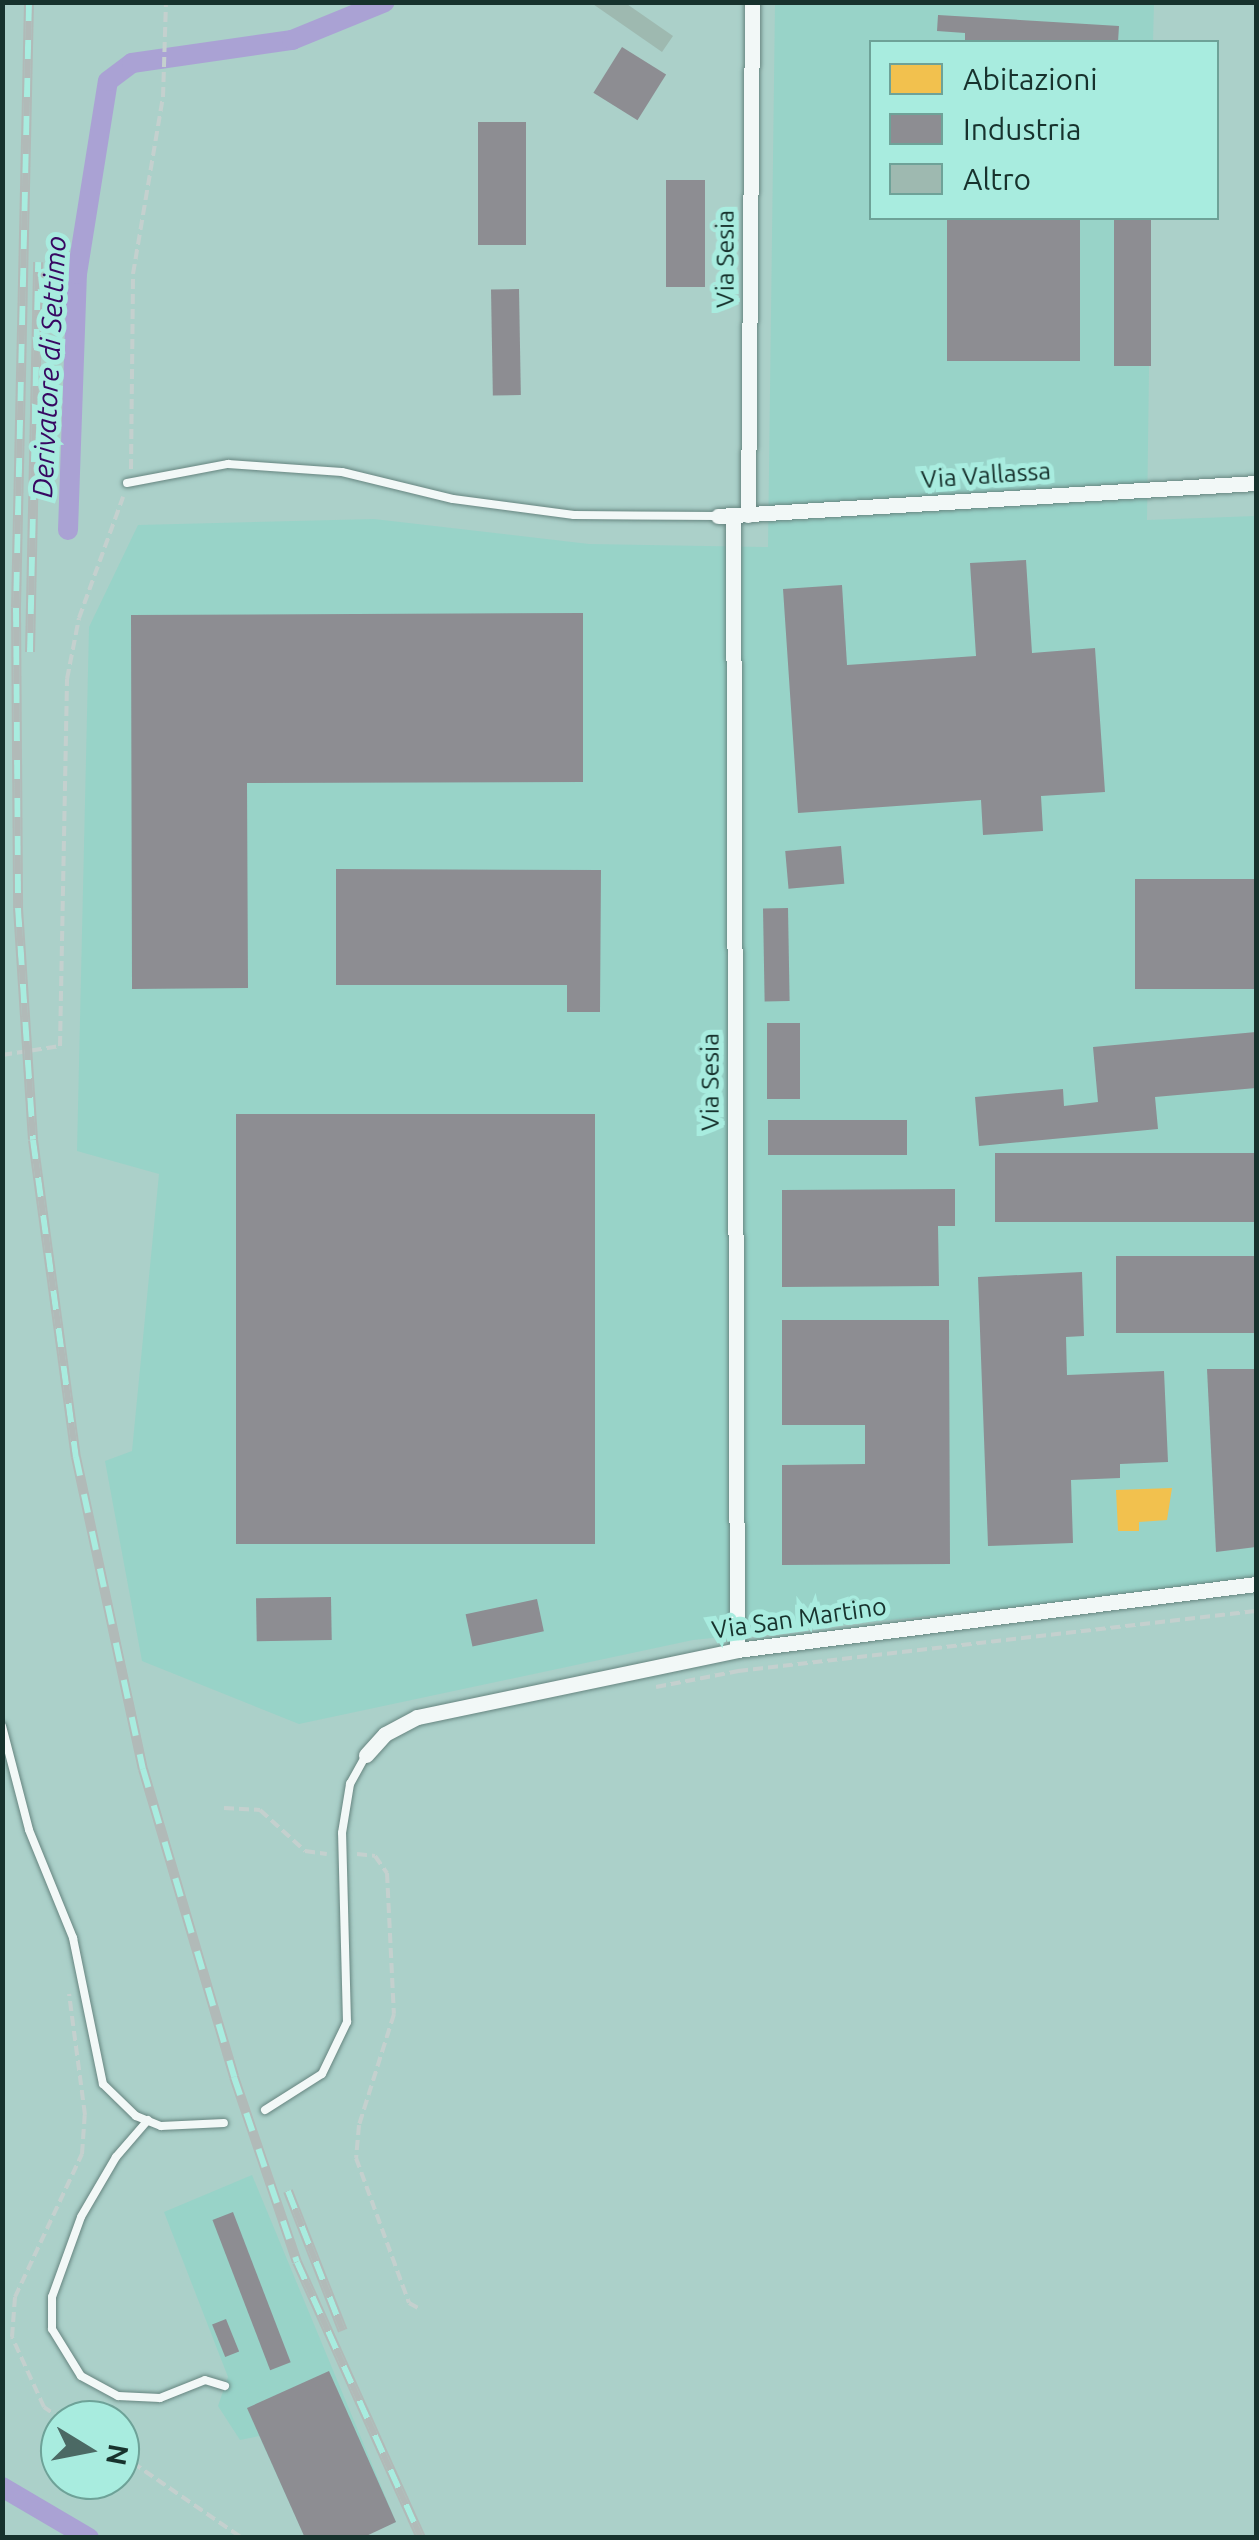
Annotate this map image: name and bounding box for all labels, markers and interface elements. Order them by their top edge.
legend [869,40,1219,220]
text: Abitazioni [963,62,1098,96]
text: Industria [963,112,1081,146]
text: Altro [963,162,1031,196]
street label: Via Sesia [710,210,740,308]
water label: Derivatore di Settimo [25,235,73,499]
street label: Via Vallassa [920,455,1052,495]
street label: Via Sesia [695,1033,725,1131]
street label: Via San Martino [710,1591,888,1645]
north arrow [40,2400,140,2500]
text: N [101,2442,135,2468]

